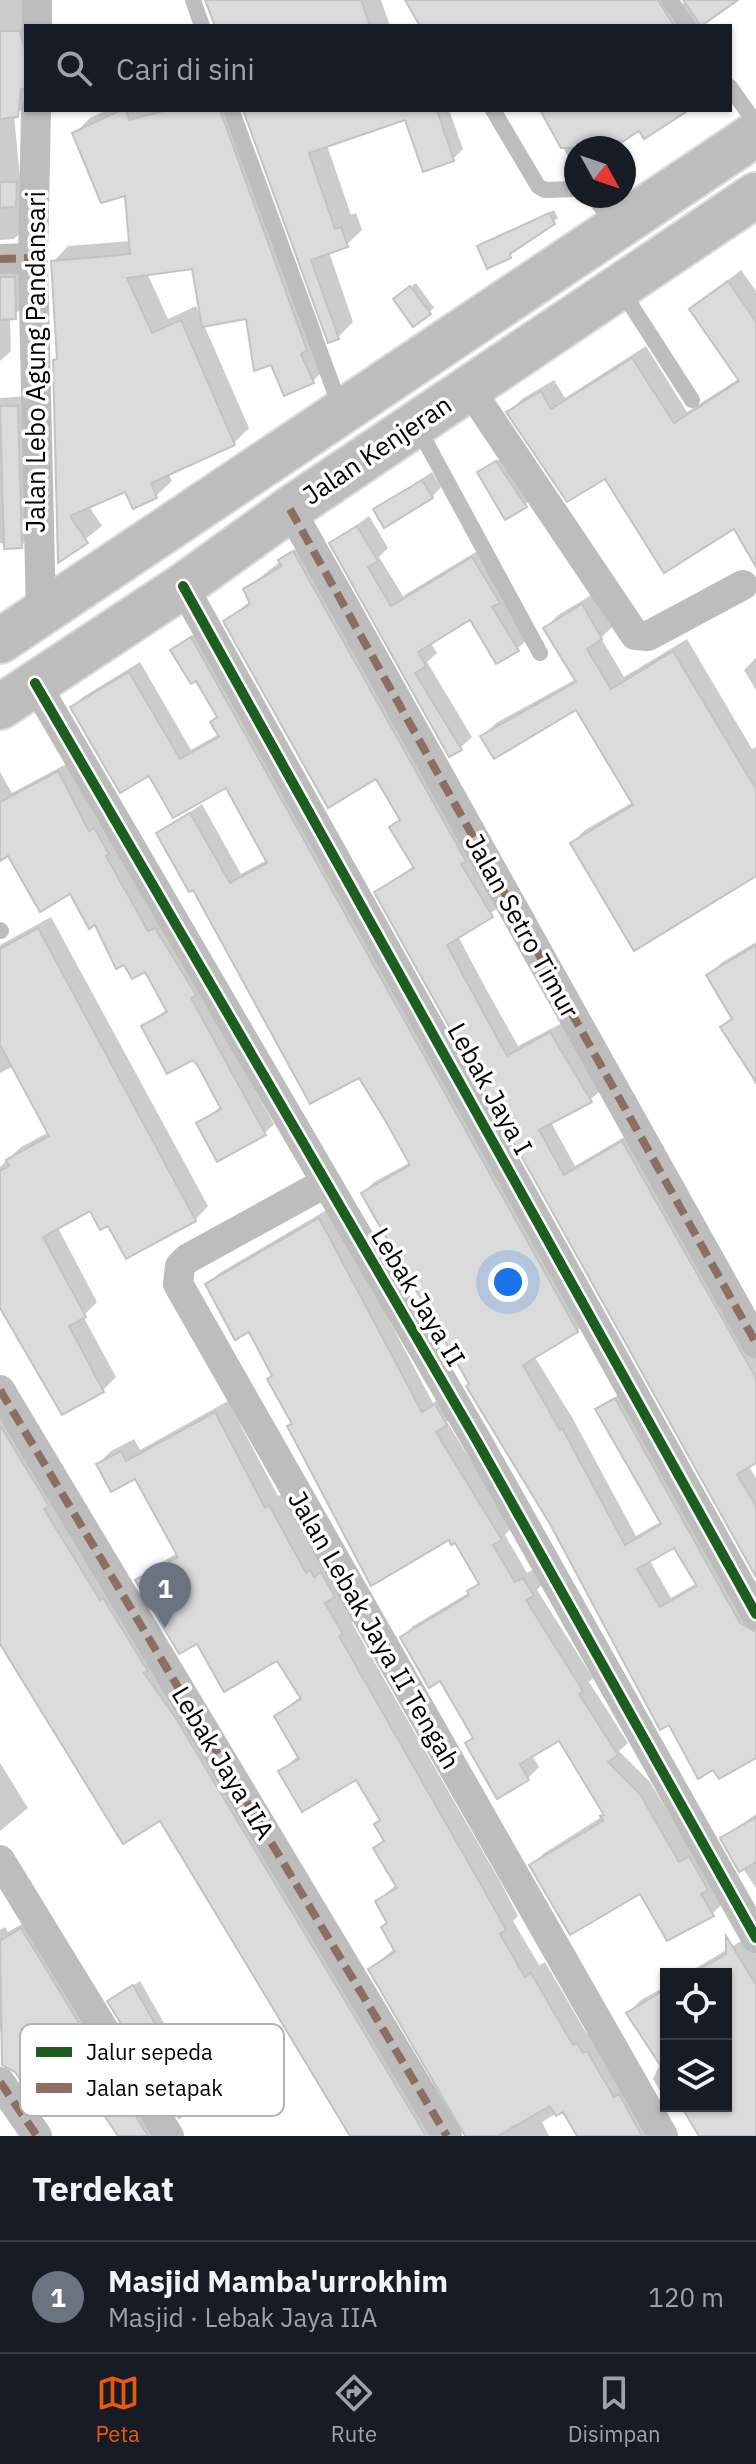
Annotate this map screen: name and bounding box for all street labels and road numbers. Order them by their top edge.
street label: Jalan Lebo Agung Pandansari [18,191,52,533]
street label: Jalan Kenjeran [295,387,458,512]
street label: Jalan Setro Timur [458,827,588,1024]
street label: Lebak Jaya I [441,1016,541,1161]
street label: Lebak Jaya II [364,1221,474,1372]
street label: Jalan Lebak Jaya II Tengah [281,1484,469,1775]
street label: Lebak Jaya IIA [165,1680,283,1846]

